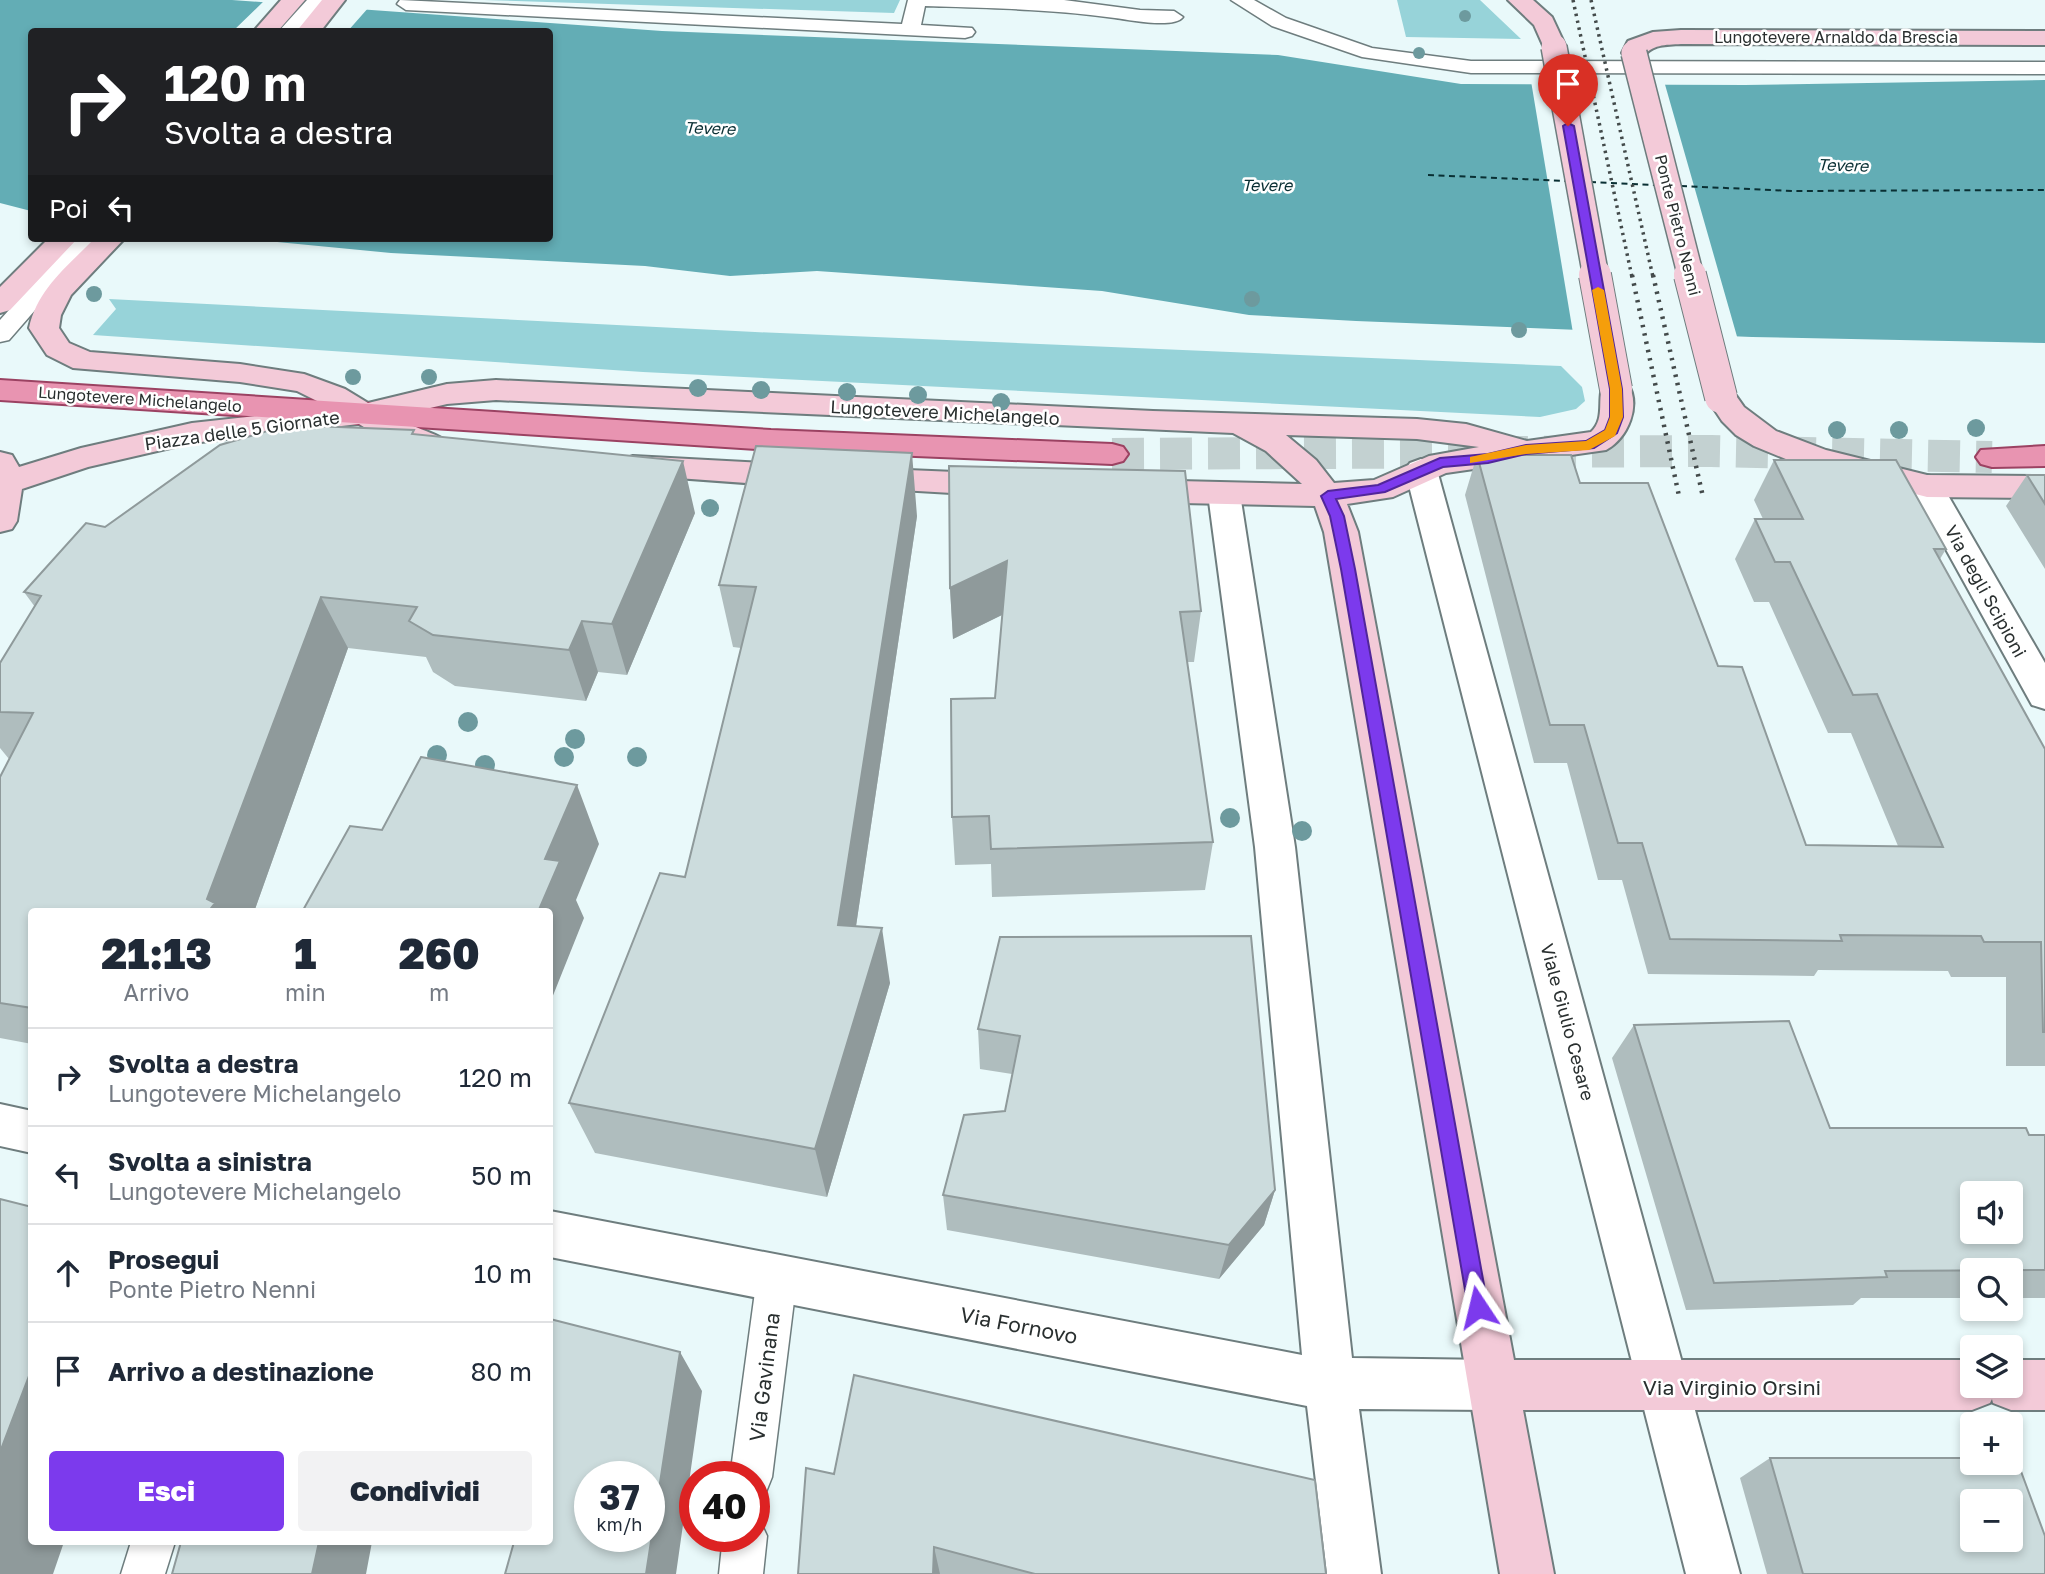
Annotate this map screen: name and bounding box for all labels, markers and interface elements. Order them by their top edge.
street label: Lungotevere Arnaldo da Brescia [1714,27,1958,47]
text: 120 m [164,53,306,112]
pin [1538,54,1598,126]
icon: right [49,56,140,147]
icon: arrive [1549,65,1587,103]
text: Svolta a destra [164,113,393,151]
water label: Tevere [684,117,737,139]
street label: Ponte Pietro Nenni [1651,152,1705,298]
water label: Tevere [1817,154,1870,176]
water label: Tevere [1242,175,1294,195]
icon: left [102,189,140,227]
text: Poi [49,193,88,224]
street label: Lungotevere Michelangelo [38,382,242,416]
street label: Lungotevere Michelangelo [830,395,1060,429]
street label: Piazza delle 5 Giornate [143,405,341,455]
street label: Via degli Scipioni [1941,521,2031,661]
text: 21:13 [101,928,212,978]
text: 1 [294,928,316,978]
text: 260 [399,928,480,978]
street label: Viale Giulio Cesare [1536,941,1600,1103]
text: Arrivo [124,978,189,1006]
text: min [285,978,326,1006]
text: m [429,978,449,1006]
text: Svolta a destra [108,1048,299,1079]
icon: right [49,1058,87,1096]
text: 120 m [459,1062,532,1093]
text: Lungotevere Michelangelo [108,1079,401,1107]
text: Svolta a sinistra [108,1146,312,1177]
icon: left [49,1156,87,1194]
text: 50 m [471,1160,532,1191]
text: Lungotevere Michelangelo [108,1177,401,1205]
map controls [1960,1181,2023,1552]
button: sound [1960,1181,2023,1244]
text: Prosegui [108,1244,219,1275]
icon: ahead [49,1254,87,1292]
text: 10 m [474,1258,532,1289]
button: search [1960,1258,2023,1321]
position arrow [1441,1270,1515,1344]
text: Ponte Pietro Nenni [108,1275,316,1303]
street label: Via Fornovo [958,1301,1080,1349]
street label: Via Gavinana [743,1311,785,1443]
button: layers [1960,1335,2023,1398]
icon: arrive [49,1352,87,1390]
text: Arrivo a destinazione [108,1356,374,1387]
text: 80 m [471,1356,532,1387]
street label: Via Virginio Orsini [1643,1374,1821,1400]
button: + [1960,1412,2023,1475]
button: Esci [49,1451,284,1531]
button: Condividi [298,1451,532,1531]
speed limit sign: 40 [679,1461,770,1552]
text: 37 [599,1476,640,1518]
button: − [1960,1489,2023,1552]
text: km/h [597,1513,642,1535]

